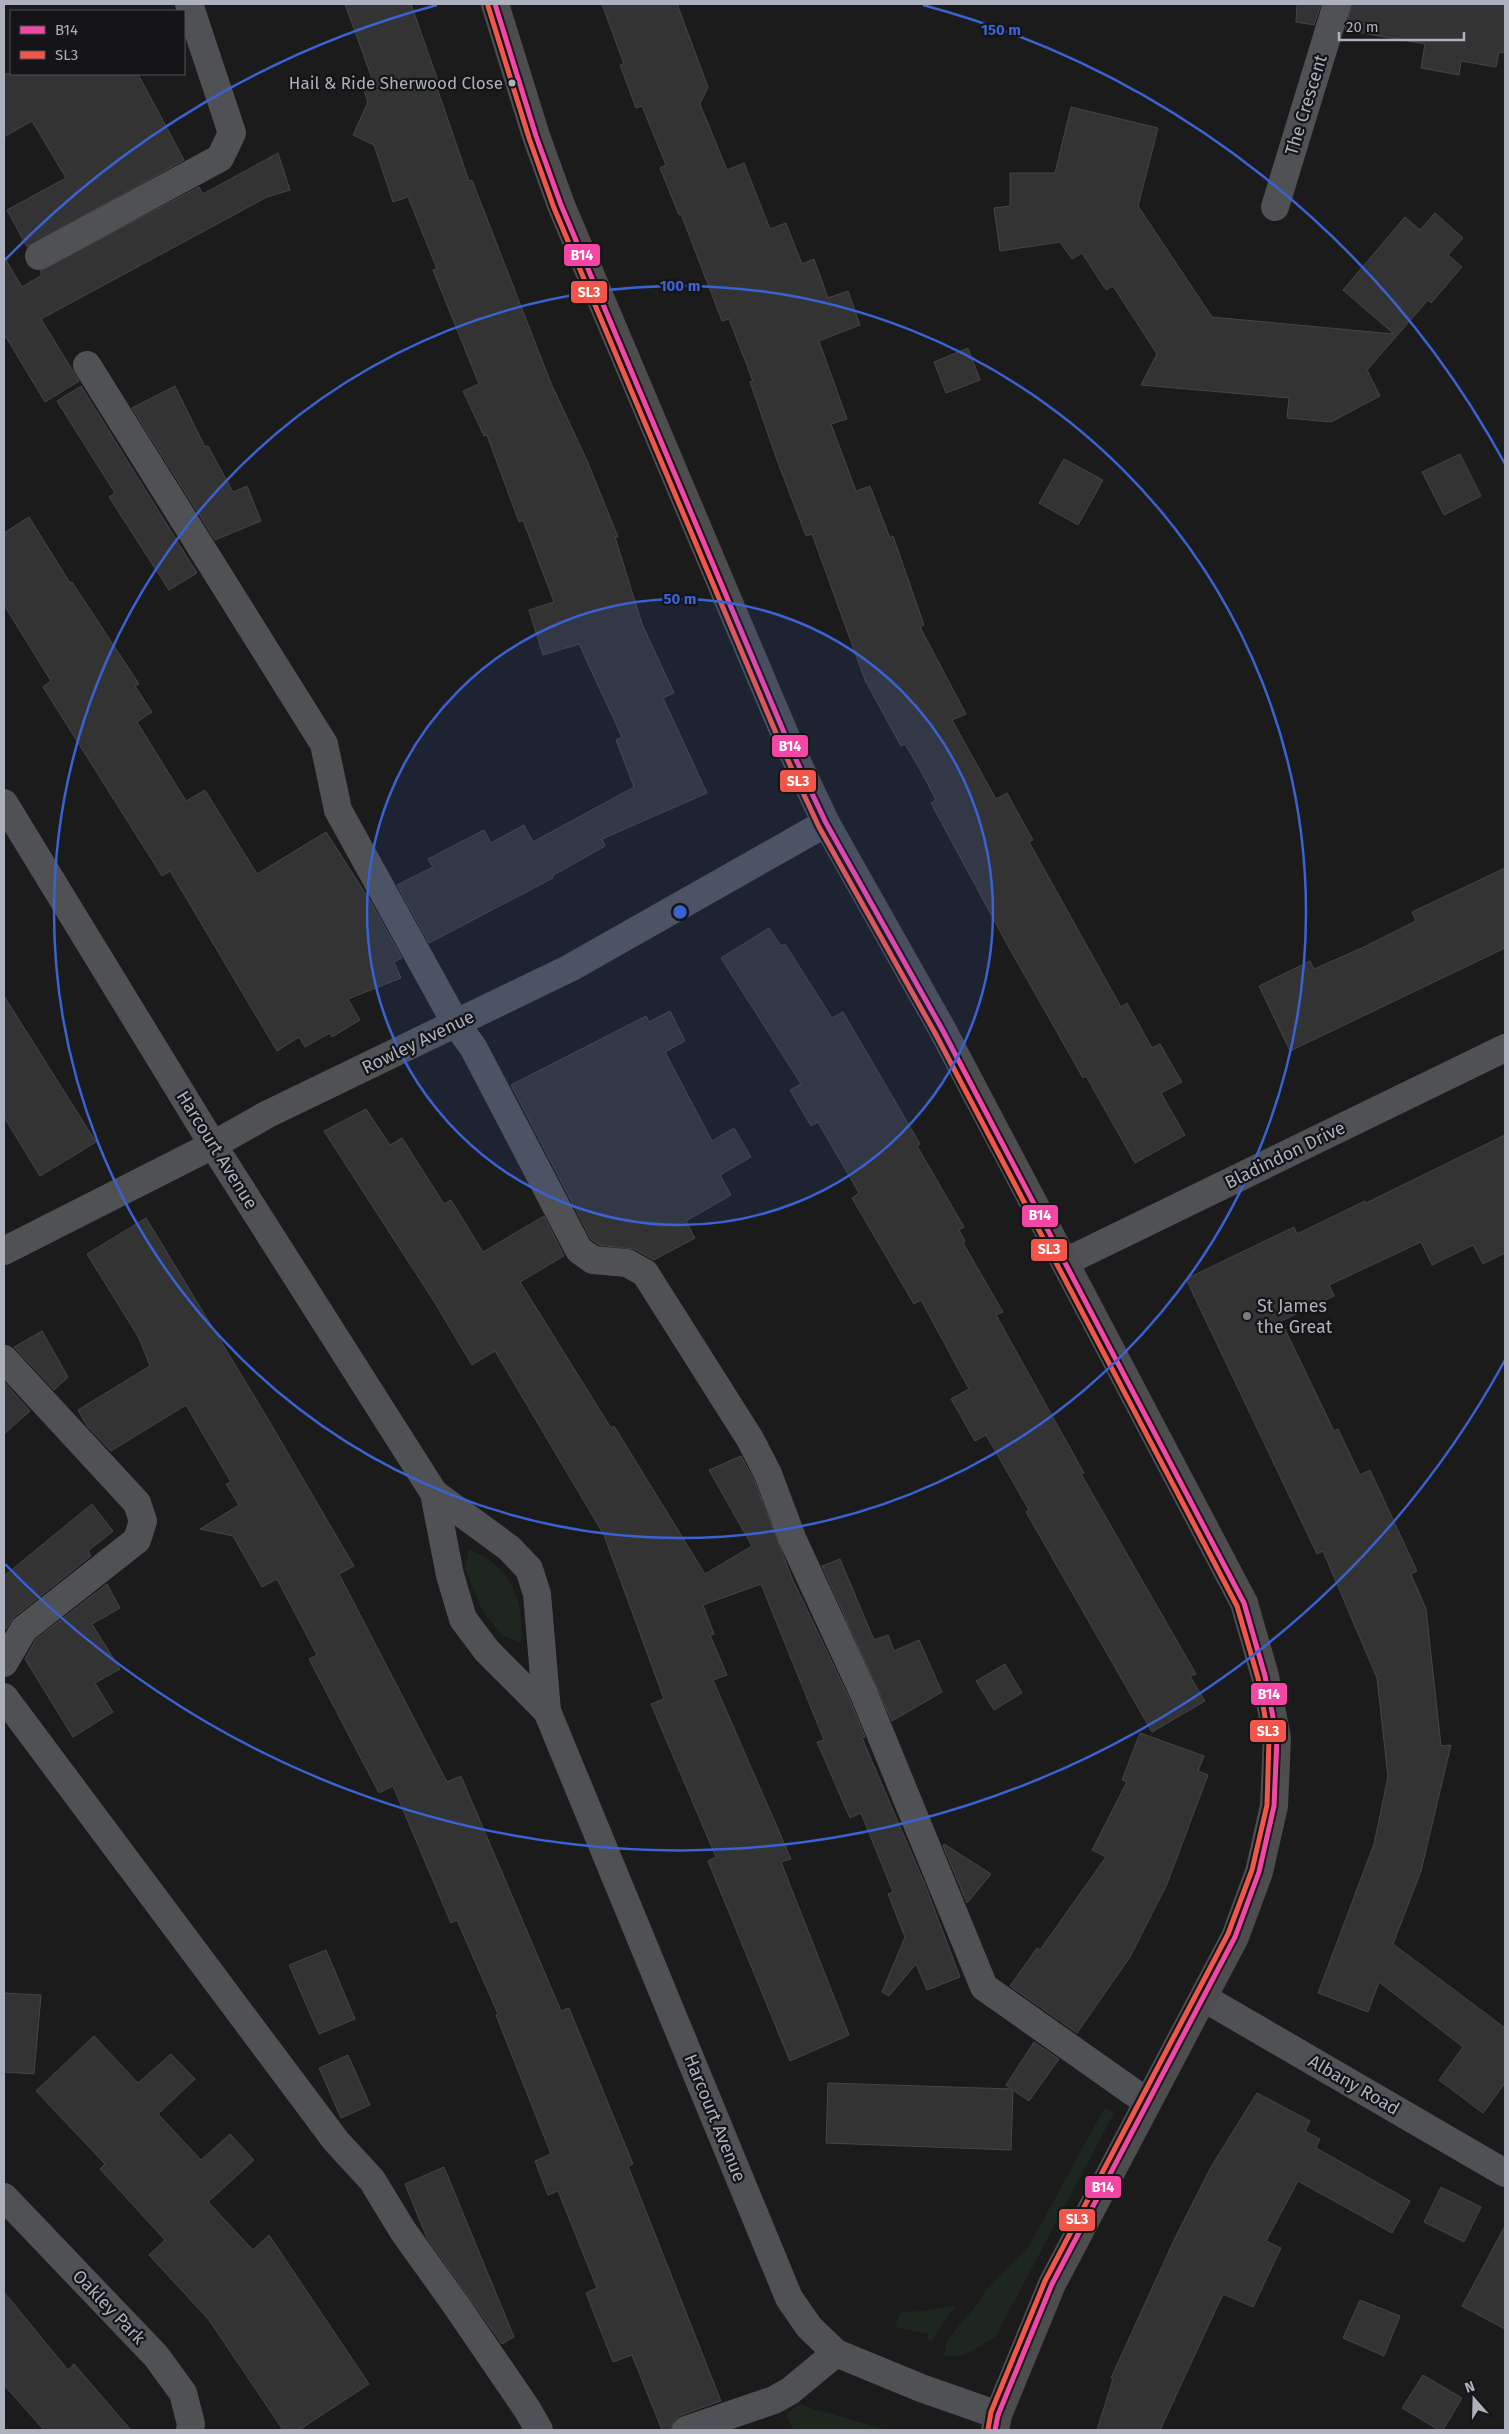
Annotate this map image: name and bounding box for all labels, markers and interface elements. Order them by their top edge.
legend [10,10,185,75]
scale bar [1339,10,1464,42]
text: 20 m [1346,18,1379,36]
text: B14 [55,21,78,39]
text: 150 m [981,21,1021,39]
text: SL3 [55,46,78,64]
street label: The Crescent [1280,52,1332,158]
place label: Hail & Ride Sherwood Close [289,73,503,94]
marker: Hail & Ride Sherwood Close [507,78,517,88]
line badge: B14 [563,243,601,267]
text: B14 [571,247,593,264]
text: 100 m [660,277,700,295]
line badge: SL3 [570,280,608,304]
text: SL3 [578,284,600,301]
text: 50 m [663,590,697,608]
line badge: B14 [771,734,809,758]
text: B14 [779,738,801,755]
line badge: SL3 [779,769,817,793]
text: SL3 [787,773,809,790]
centre of rings [671,903,689,921]
street label: Rowley Avenue [358,1005,478,1079]
street label: Harcourt Avenue [172,1087,262,1213]
street label: Bladindon Drive [1221,1116,1349,1194]
line badge: B14 [1021,1204,1059,1228]
text: B14 [1029,1207,1051,1224]
line badge: SL3 [1030,1238,1068,1262]
text: SL3 [1038,1241,1060,1258]
place label: St James the Great [1257,1295,1333,1338]
marker: St James the Great [1241,1310,1253,1322]
line badge: B14 [1250,1682,1288,1706]
text: B14 [1258,1686,1280,1703]
line badge: SL3 [1249,1719,1287,1743]
text: SL3 [1257,1723,1279,1740]
street label: Albany Road [1305,2050,1403,2120]
street label: Harcourt Avenue [679,2051,751,2185]
line badge: B14 [1084,2175,1122,2199]
text: B14 [1092,2179,1114,2196]
line badge: SL3 [1058,2208,1096,2232]
text: SL3 [1066,2211,1088,2228]
street label: Oakley Park [68,2265,151,2349]
north arrow [1449,2374,1499,2424]
text: N [1462,2378,1477,2397]

